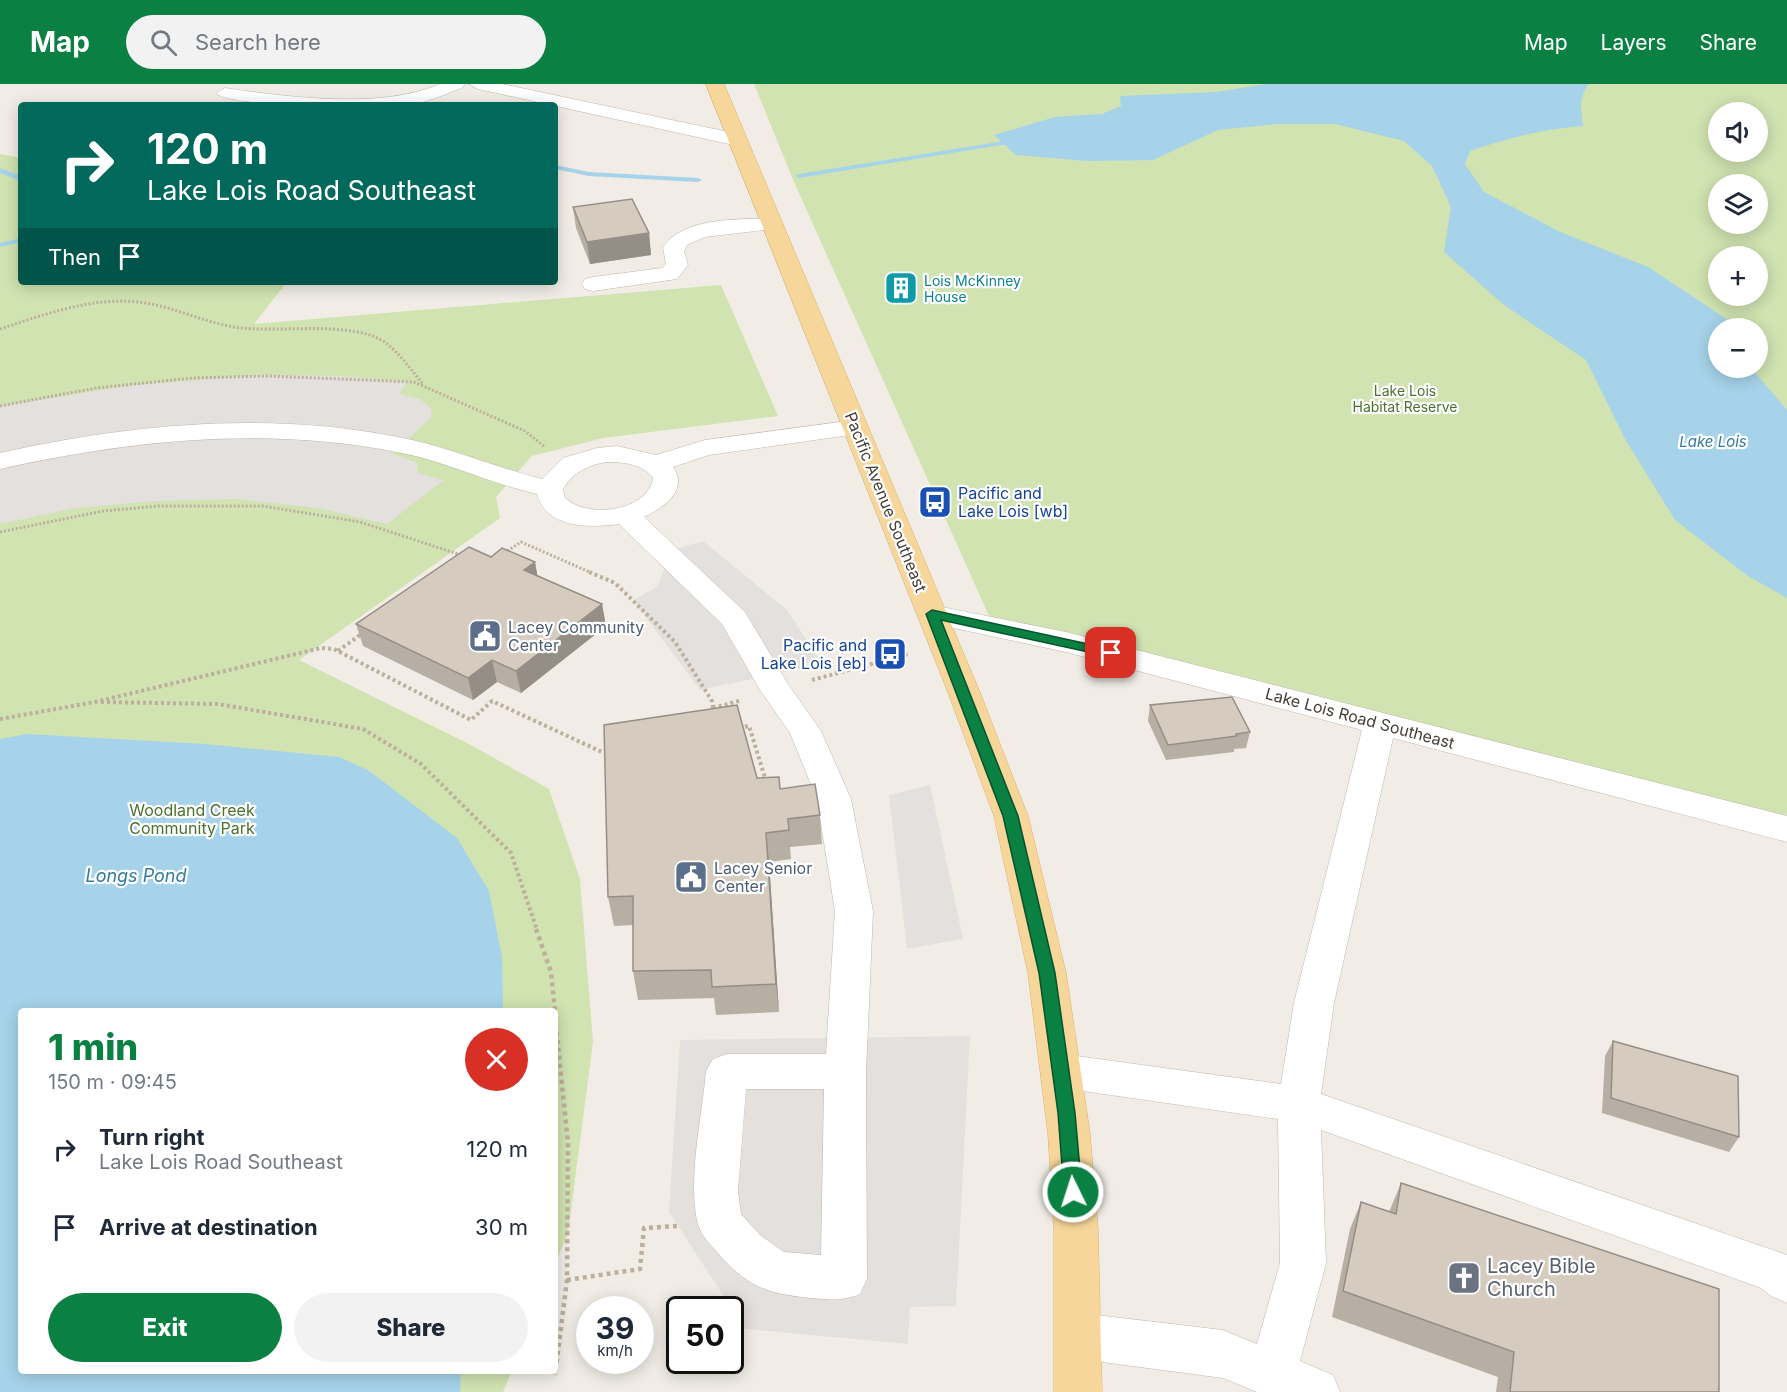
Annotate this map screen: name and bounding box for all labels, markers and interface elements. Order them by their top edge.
search box [126,15,546,69]
text: Map [30,25,90,59]
icon: search [147,26,180,59]
text: Search here [195,29,321,55]
text: Map [1524,30,1568,55]
text: Layers [1601,30,1667,55]
text: Share [1700,30,1757,55]
map controls [1708,102,1768,378]
button: sound [1708,102,1768,162]
text: 120 m [147,123,268,174]
icon: right [48,126,126,204]
text: Lake Lois Road Southeast [147,174,476,207]
button: layers [1708,174,1768,234]
icon: arrive [113,240,146,273]
text: Then [48,244,101,270]
button: + [1708,246,1768,306]
building icon: Lois McKinney House [883,270,919,306]
place label: Lois McKinney House [924,272,1021,305]
button: − [1708,318,1768,378]
park label: Lake Lois Habitat Reserve [1352,382,1458,415]
street label: Pacific Avenue Southeast [841,409,931,595]
water label: Lake Lois [1679,432,1747,451]
place label: Pacific and Lake Lois [wb] [958,483,1068,521]
bus stop icon: Pacific and Lake Lois [wb] [917,484,953,520]
place label: Lacey Community Center [508,617,644,655]
public building icon: Lacey Community Center [467,618,503,654]
pin [1085,627,1136,678]
place label: Pacific and Lake Lois [eb] [761,635,867,673]
bus stop icon: Pacific and Lake Lois [eb] [872,636,908,672]
icon: arrive [1094,636,1127,669]
street label: Lake Lois Road Southeast [1263,683,1457,753]
park label: Woodland Creek Community Park [129,800,255,838]
place label: Lacey Senior Center [714,858,812,896]
public building icon: Lacey Senior Center [673,859,709,895]
water label: Longs Pond [85,865,187,886]
text: 1 min [48,1025,138,1069]
button: close [465,1028,528,1091]
text: 150 m · 09:45 [48,1070,177,1094]
text: Turn right [99,1124,205,1150]
icon: right [48,1133,81,1166]
text: 120 m [466,1136,528,1162]
text: Lake Lois Road Southeast [99,1150,343,1174]
position arrow [1041,1160,1105,1224]
icon: arrive [48,1211,81,1244]
text: Arrive at destination [99,1214,318,1240]
text: 30 m [475,1214,528,1240]
place label: Lacey Bible Church [1487,1254,1596,1301]
church icon: Lacey Bible Church [1446,1260,1482,1296]
button: Exit [48,1293,282,1362]
button: Share [294,1293,528,1362]
speed limit sign: 50 [666,1296,744,1374]
text: 39 [596,1310,634,1346]
text: km/h [597,1341,633,1360]

